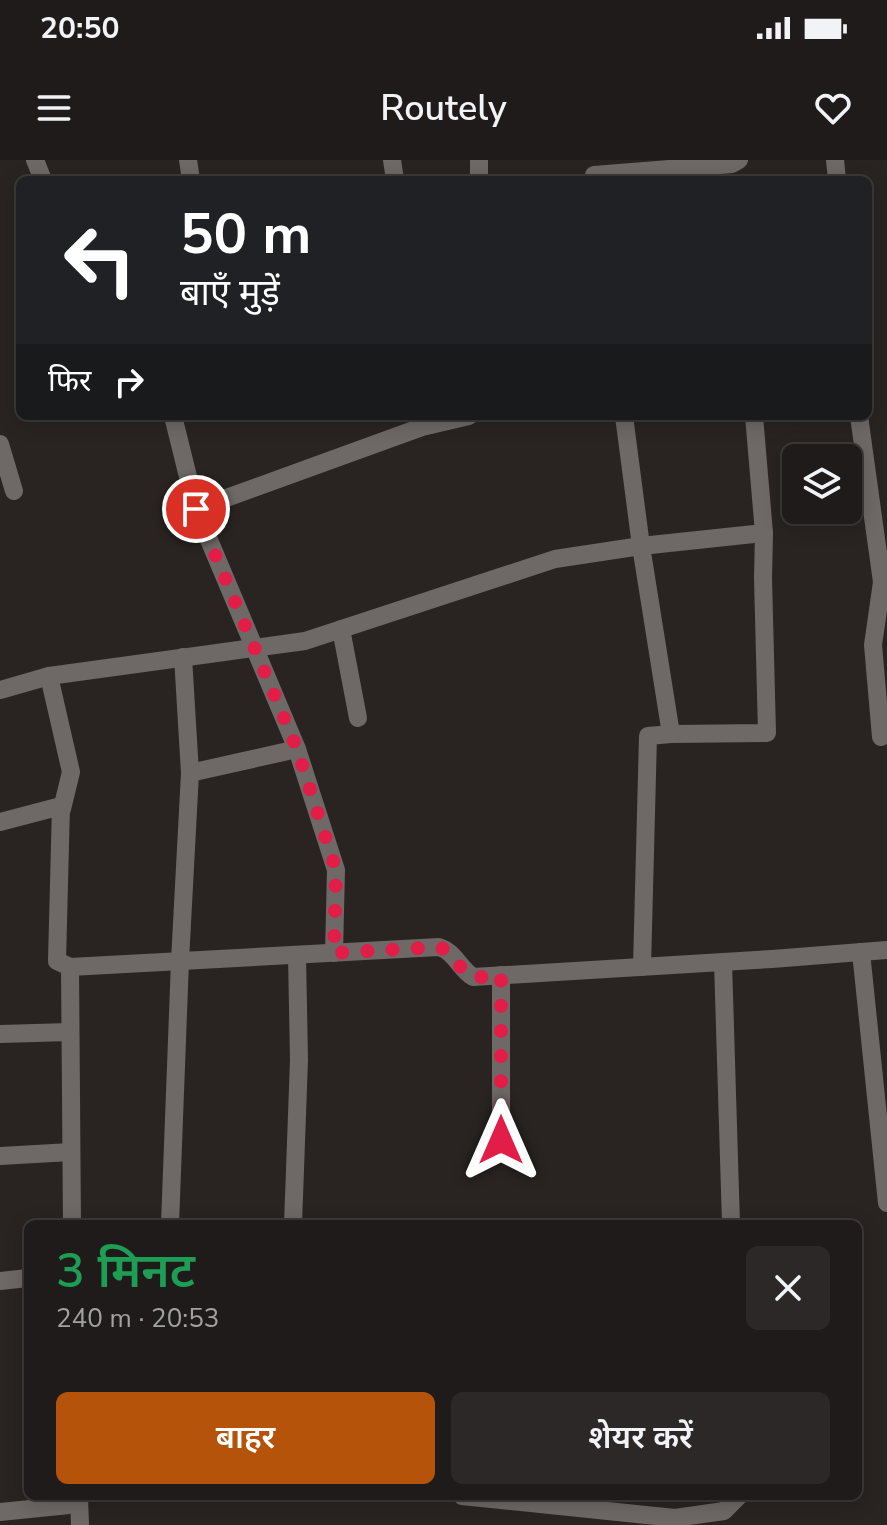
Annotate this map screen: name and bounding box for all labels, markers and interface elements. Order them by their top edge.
text: 20:50 [40,8,119,49]
text: Routely [380,84,507,133]
icon: menu [32,86,76,130]
icon: heart [811,86,855,130]
text: 50 m [180,196,311,273]
icon: left [48,208,152,312]
text: बाएँ मुड़ें [180,269,280,318]
icon: right [107,360,151,404]
text: फिर [48,361,91,402]
map controls [782,444,862,524]
button: layers [782,444,862,524]
pin [162,475,230,543]
icon: arrive [174,487,218,531]
position arrow [459,1098,543,1182]
text: 3 मिनट [56,1238,195,1304]
button: close [746,1246,830,1330]
text: 240 m · 20:53 [56,1301,219,1336]
button: बाहर [56,1392,435,1484]
button: शेयर करें [451,1392,830,1484]

